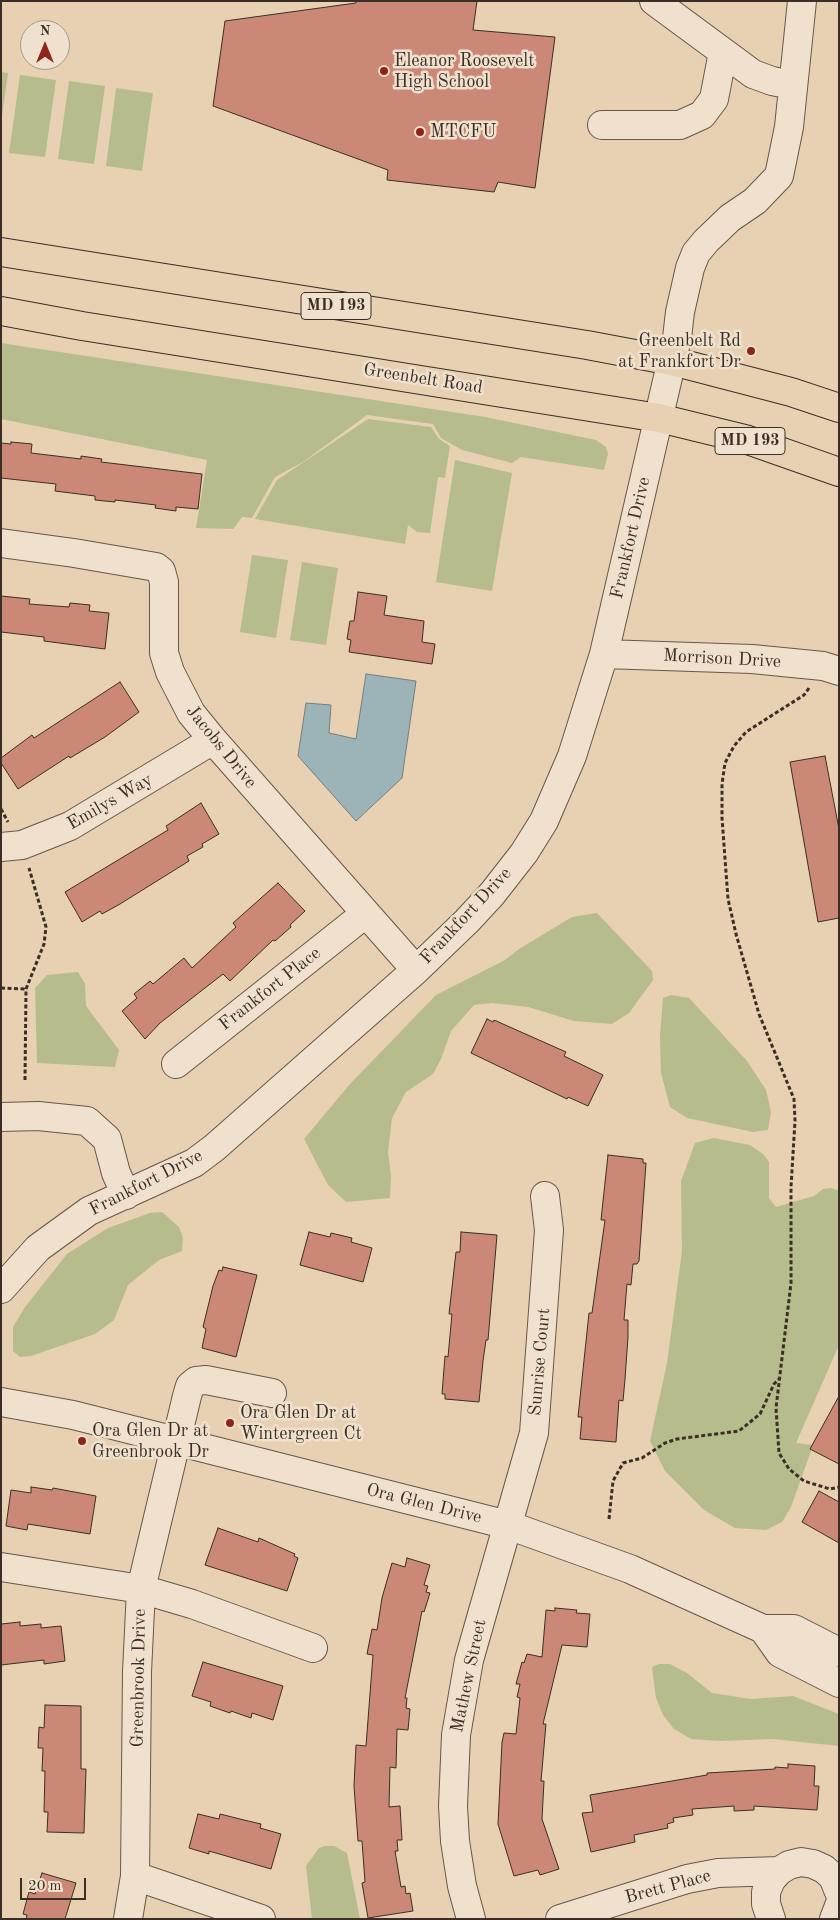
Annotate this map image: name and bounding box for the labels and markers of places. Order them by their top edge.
place label: Eleanor Roosevelt High School [394,50,534,92]
marker: Eleanor Roosevelt High School [378,65,390,77]
place label: MTCFU [430,121,496,143]
marker: MTCFU [414,126,426,138]
place label: Greenbelt Rd at Frankfort Dr [618,330,741,372]
marker: Greenbelt Rd at Frankfort Dr [745,345,757,357]
place label: Ora Glen Dr at Wintergreen Ct [240,1402,362,1445]
marker: Ora Glen Dr at Wintergreen Ct [224,1417,236,1429]
place label: Ora Glen Dr at Greenbrook Dr [92,1420,209,1462]
marker: Ora Glen Dr at Greenbrook Dr [76,1435,88,1447]

